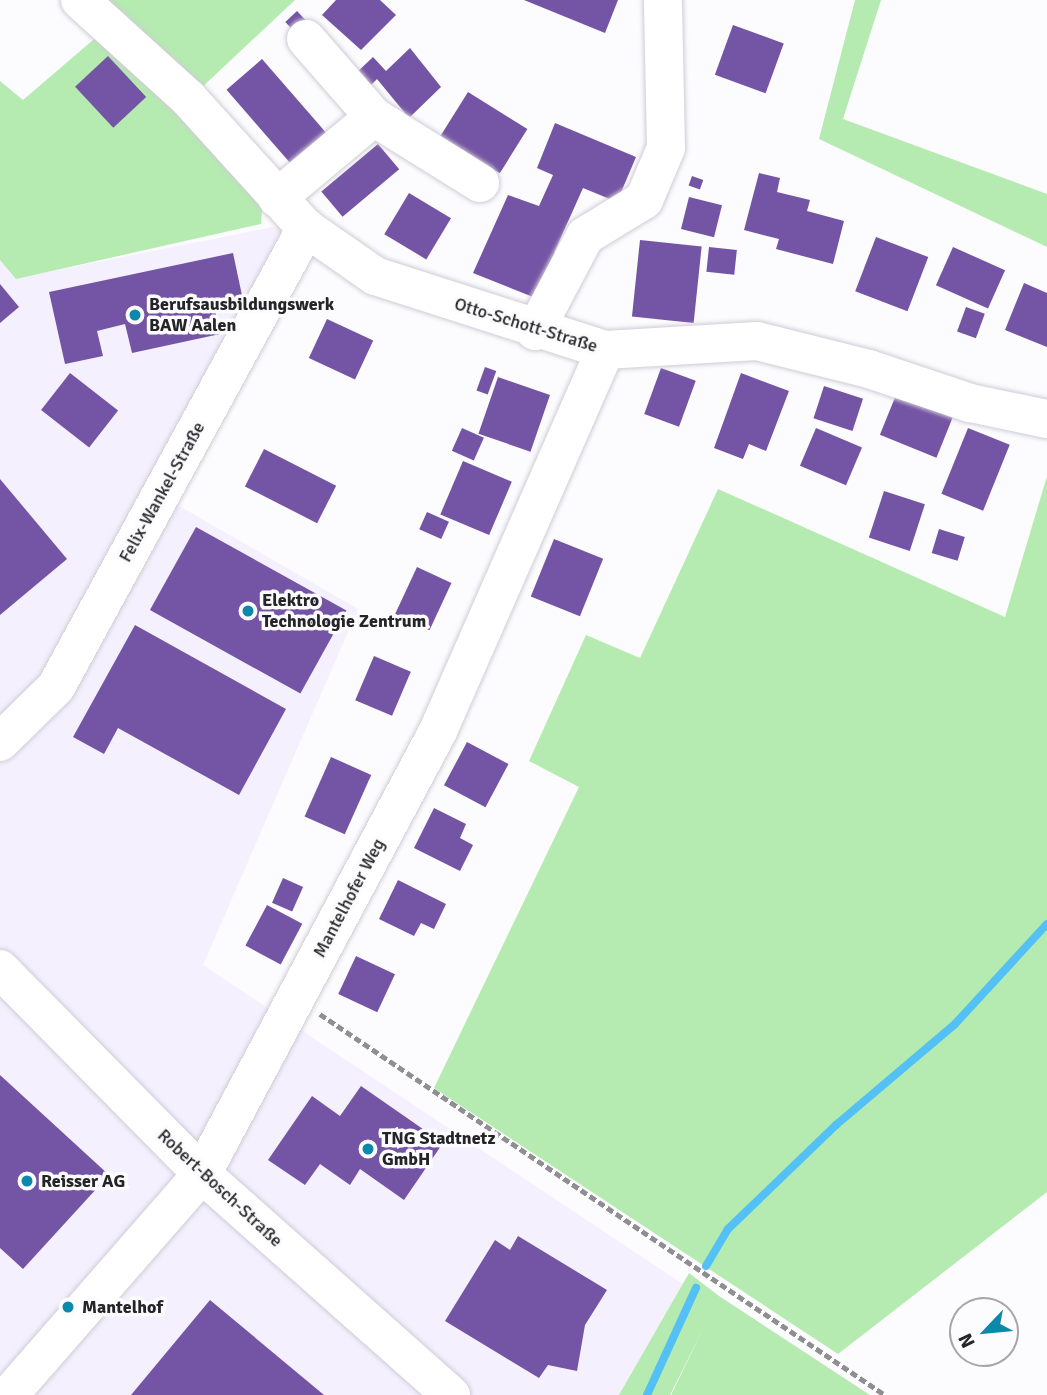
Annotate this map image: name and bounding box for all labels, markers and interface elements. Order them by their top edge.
street label: Otto-Schott-Straße [452,293,600,357]
place label: Berufsausbildungswerk BAW Aalen [149,294,334,336]
marker: Berufsausbildungswerk BAW Aalen [127,307,143,323]
street label: Felix-Wankel-Straße [114,418,210,566]
place label: Elektro Technologie Zentrum [262,590,426,632]
marker: Elektro Technologie Zentrum [240,603,256,619]
street label: Mantelhofer Weg [309,835,389,961]
street label: Robert-Bosch-Straße [153,1125,287,1251]
place label: TNG Stadtnetz GmbH [382,1128,496,1170]
marker: TNG Stadtnetz GmbH [360,1141,376,1157]
place label: Reisser AG [41,1170,125,1192]
marker: Reisser AG [19,1173,35,1189]
place label: Mantelhof [82,1296,163,1318]
north arrow [949,1297,1019,1367]
marker: Mantelhof [60,1299,76,1315]
text: N [953,1329,981,1352]

